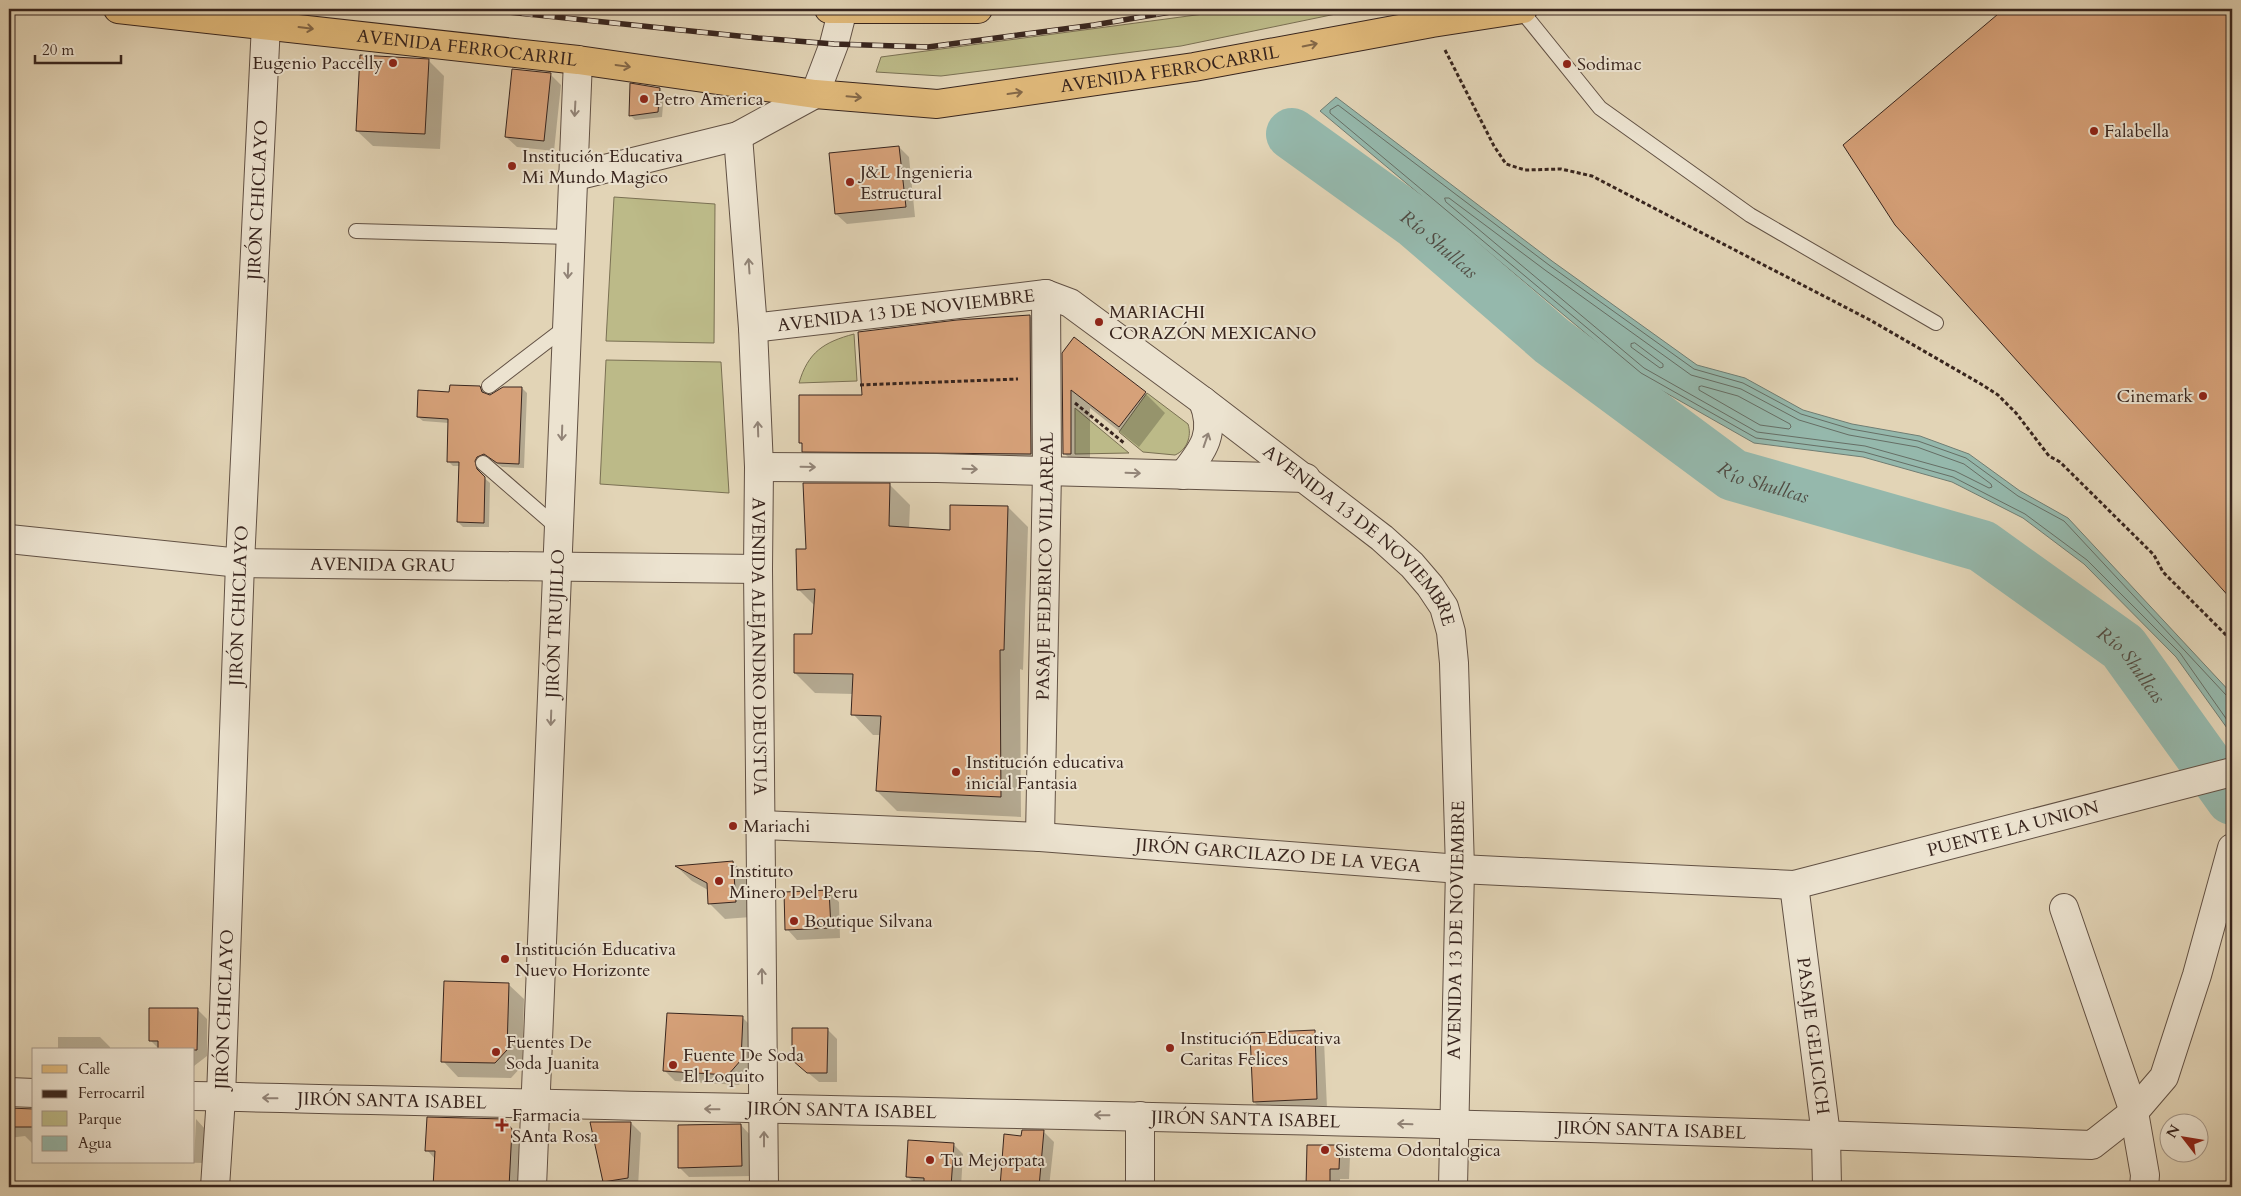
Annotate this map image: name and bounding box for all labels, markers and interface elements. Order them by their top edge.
one-way arrow [297,23,313,33]
street label: AVENIDA FERROCARRIL [355,24,578,73]
scale bar [35,32,121,64]
street label: AVENIDA FERROCARRIL [1059,39,1281,99]
text: 20 m [42,40,74,60]
one-way arrow [1302,40,1318,50]
place label: Eugenio Paccelly [252,51,383,76]
place label: Sodimac [1577,52,1642,77]
marker: Eugenio Paccelly [387,57,399,69]
marker: Sodimac [1561,58,1573,70]
one-way arrow [615,62,631,72]
place label: Petro America [654,87,764,112]
one-way arrow [1007,88,1023,98]
one-way arrow [846,92,862,102]
marker: Petro America [638,93,650,105]
one-way arrow [571,100,580,116]
street label: JIRÓN CHICLAYO [242,119,274,284]
place label: Falabella [2104,119,2169,144]
marker: Falabella [2088,125,2100,137]
place label: Institución Educativa Mi Mundo Magico [522,144,683,190]
marker: Institución Educativa Mi Mundo Magico [506,160,518,172]
place label: J&L Ingenieria Estructural [857,160,973,206]
marker: J&L Ingenieria Estructural [844,176,856,188]
water label: Río Shullcas [1395,204,1484,285]
one-way arrow [744,259,753,275]
one-way arrow [564,263,573,279]
street label: AVENIDA 13 DE NOVIEMBRE [776,283,1036,338]
place label: MARIACHI CORAZÓN MEXICANO [1109,300,1317,346]
marker: MARIACHI CORAZÓN MEXICANO [1093,316,1105,328]
place label: Cinemark [2117,384,2193,409]
marker: Cinemark [2197,390,2209,402]
one-way arrow [753,421,762,437]
one-way arrow [557,425,567,441]
street label: PASAJE FEDERICO VILLAREAL [1031,432,1060,701]
one-way arrow [1202,433,1211,448]
street label: AVENIDA 13 DE NOVIEMBRE [1258,439,1461,629]
water label: Río Shullcas [1712,456,1812,510]
one-way arrow [800,462,816,472]
one-way arrow [962,464,978,473]
one-way arrow [1124,468,1140,478]
street label: AVENIDA ALEJANDRO DEUSTUA [745,497,772,795]
street label: JIRÓN CHICLAYO [224,525,255,689]
street label: JIRÓN TRUJILLO [540,549,571,701]
street label: AVENIDA GRAU [310,552,456,578]
water label: Río Shullcas [2092,621,2171,709]
one-way arrow [547,710,556,726]
place label: Institución educativa inicial Fantasia [966,750,1124,796]
marker: Institución educativa inicial Fantasia [950,766,962,778]
street label: PUENTE LA UNION [1924,795,2102,863]
street label: AVENIDA 13 DE NOVIEMBRE [1442,800,1471,1060]
place label: Mariachi [743,814,810,839]
marker: Mariachi [727,820,739,832]
street label: JIRÓN GARCILAZO DE LA VEGA [1132,832,1422,879]
place label: Instituto Minero Del Peru [729,859,858,905]
marker: Instituto Minero Del Peru [713,875,725,887]
place label: Boutique Silvana [804,909,933,934]
marker: Boutique Silvana [788,915,800,927]
street label: JIRÓN CHICLAYO [209,929,240,1093]
place label: Institución Educativa Nuevo Horizonte [515,937,676,983]
marker: Institución Educativa Nuevo Horizonte [499,953,511,965]
street label: PASAJE GELICICH [1790,956,1835,1116]
one-way arrow [757,968,767,984]
place label: Institución Educativa Caritas Felices [1180,1026,1341,1072]
place label: Fuentes De Soda Juanita [506,1030,600,1076]
marker: Institución Educativa Caritas Felices [1164,1042,1176,1054]
place label: Fuente De Soda El Loquito [683,1043,804,1089]
marker: Fuentes De Soda Juanita [490,1046,502,1058]
legend [32,1048,195,1164]
text: Calle [78,1059,111,1079]
marker: Fuente De Soda El Loquito [667,1059,679,1071]
text: Ferrocarril [78,1083,145,1103]
street label: JIRÓN SANTA ISABEL [294,1086,487,1116]
one-way arrow [262,1093,278,1103]
street label: JIRÓN SANTA ISABEL [744,1096,937,1125]
place label: Farmacia SAnta Rosa [512,1103,599,1149]
one-way arrow [705,1104,721,1113]
street label: JIRÓN SANTA ISABEL [1148,1105,1341,1134]
text: Parque [78,1109,122,1129]
one-way arrow [1095,1111,1111,1120]
north arrow [2158,1114,2208,1164]
street label: JIRÓN SANTA ISABEL [1554,1115,1747,1146]
marker: Farmacia SAnta Rosa [496,1119,508,1131]
one-way arrow [1397,1120,1413,1129]
text: N [2162,1121,2185,1142]
one-way arrow [759,1131,769,1147]
text: Agua [78,1133,112,1153]
place label: Sistema Odontalogica [1335,1138,1501,1163]
marker: Sistema Odontalogica [1319,1144,1331,1156]
place label: Tu Mejorpata [940,1148,1045,1173]
marker: Tu Mejorpata [924,1154,936,1166]

